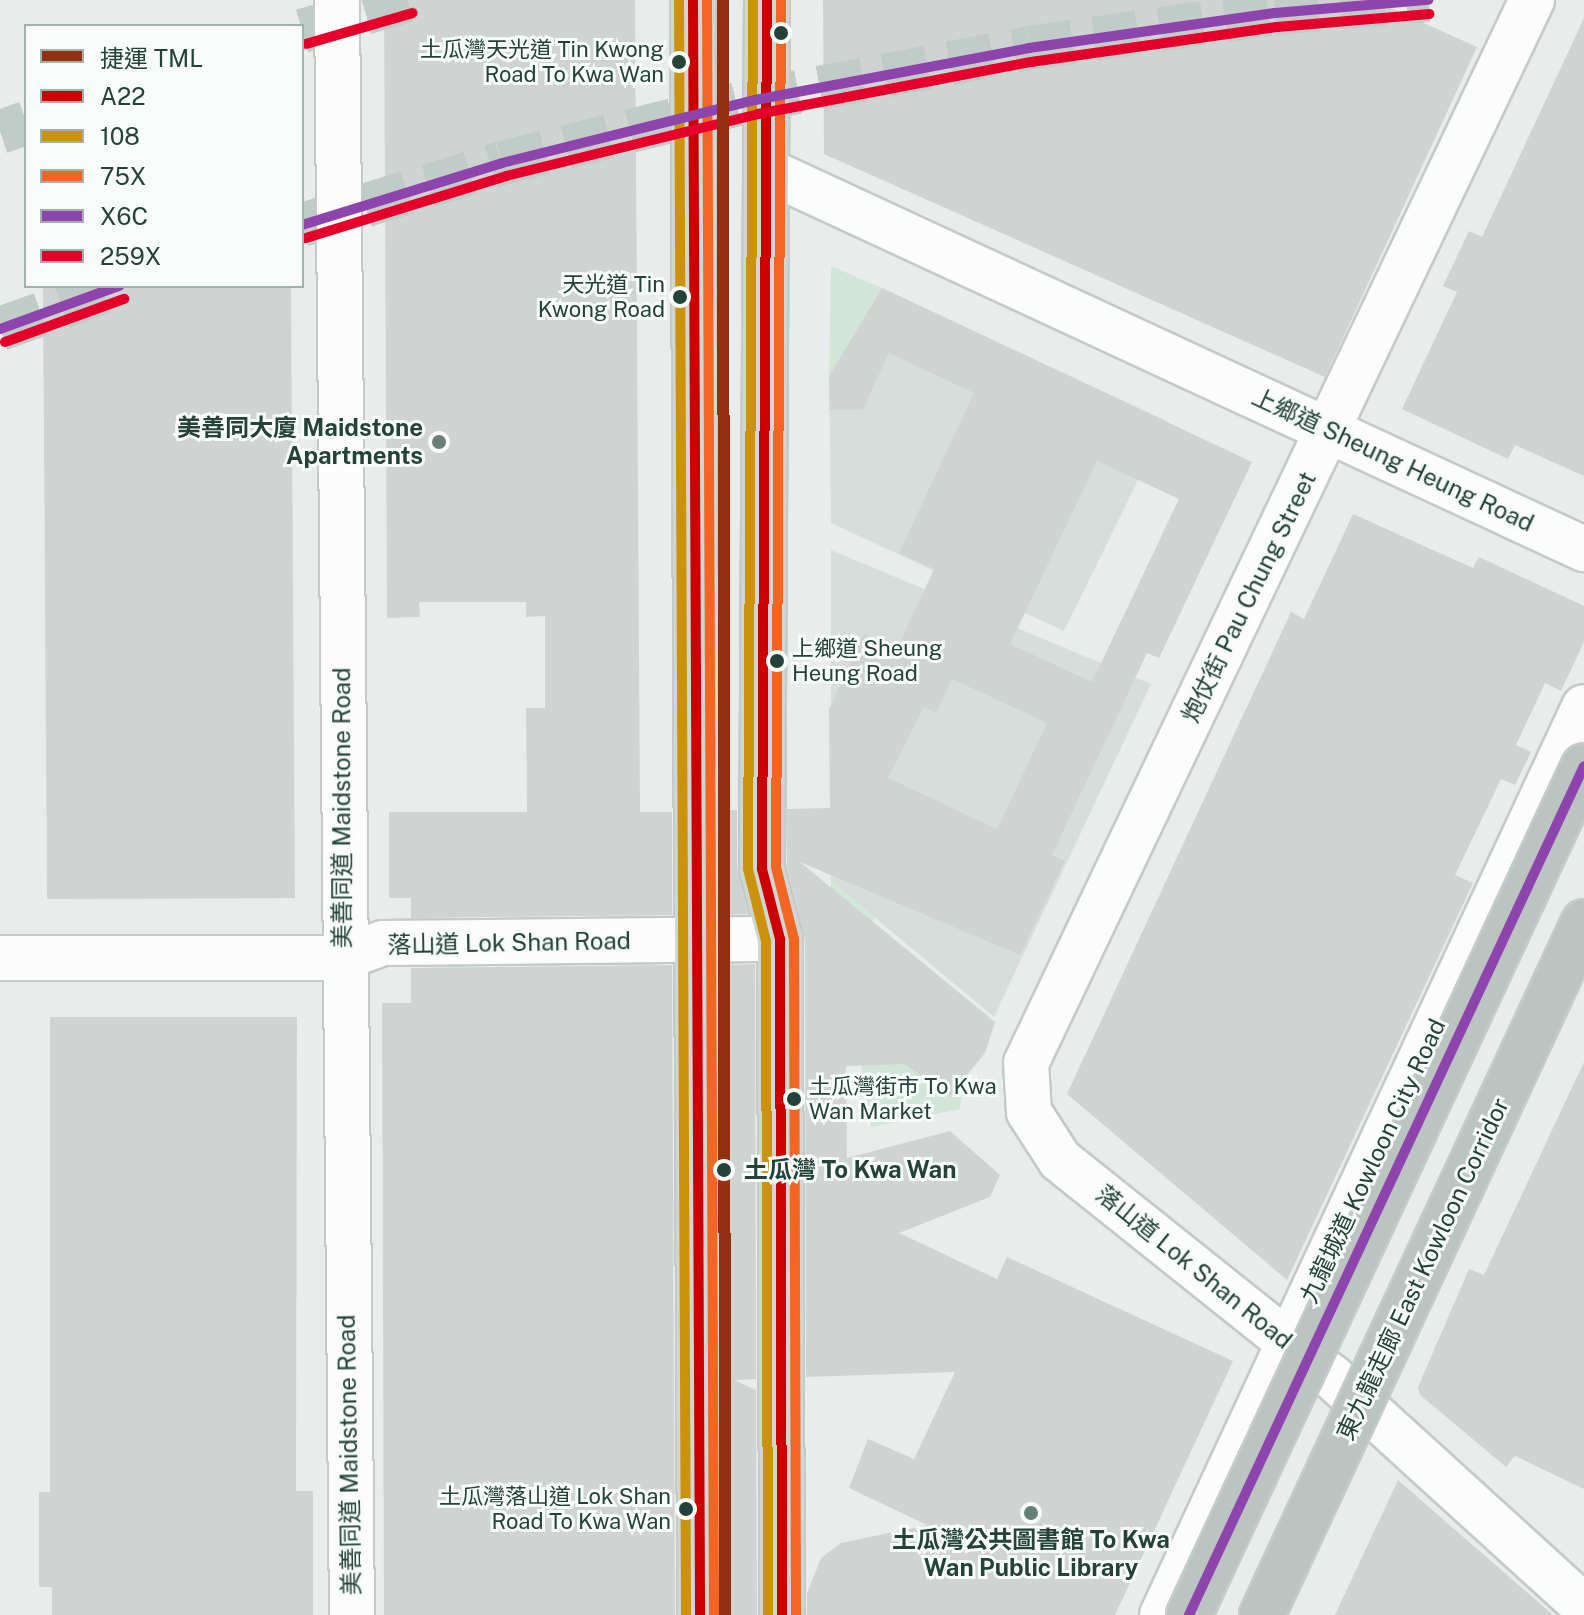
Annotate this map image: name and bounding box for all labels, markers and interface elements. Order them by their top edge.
legend [24,24,304,288]
unlabelled marker [773,25,789,41]
place label: 土瓜灣天光道 Tin Kwong Road To Kwa Wan [420,36,664,88]
text: 捷運 TML [100,44,203,72]
marker: 土瓜灣天光道 Tin Kwong Road To Kwa Wan [671,54,687,70]
text: A22 [100,82,146,110]
text: 108 [100,122,140,150]
text: 75X [100,162,146,190]
text: X6C [100,202,148,230]
text: 259X [100,242,161,270]
place label: 天光道 Tin Kwong Road [538,271,665,322]
marker: 天光道 Tin Kwong Road [672,289,688,305]
street label: 上鄉道 Sheung Heung Road [1248,382,1538,538]
place label: 美善同大廈 Maidstone Apartments [177,414,423,470]
marker: 美善同大廈 Maidstone Apartments [430,433,448,451]
street label: 炮仗街 Pau Chung Street [1176,467,1322,727]
place label: 上鄉道 Sheung Heung Road [792,635,942,686]
marker: 上鄉道 Sheung Heung Road [769,653,785,669]
street label: 美善同道 Maidstone Road [328,667,356,949]
street label: 落山道 Lok Shan Road [387,926,631,960]
street label: 九龍城道 Kowloon City Road [1294,1014,1452,1308]
place label: 土瓜灣街市 To Kwa Wan Market [809,1073,997,1124]
marker: 土瓜灣街市 To Kwa Wan Market [786,1091,802,1107]
street label: 東九龍走廊 East Kowloon Corridor [1331,1093,1515,1445]
place label: 土瓜灣 To Kwa Wan [744,1156,957,1184]
marker: 土瓜灣 To Kwa Wan [711,1157,737,1183]
street label: 落山道 Lok Shan Road [1090,1179,1298,1355]
street label: 美善同道 Maidstone Road [332,1314,366,1596]
place label: 土瓜灣落山道 Lok Shan Road To Kwa Wan [439,1483,671,1534]
marker: 土瓜灣落山道 Lok Shan Road To Kwa Wan [678,1501,694,1517]
marker: 土瓜灣公共圖書館 To Kwa Wan Public Library [1022,1504,1040,1522]
place label: 土瓜灣公共圖書館 To Kwa Wan Public Library [892,1526,1170,1582]

